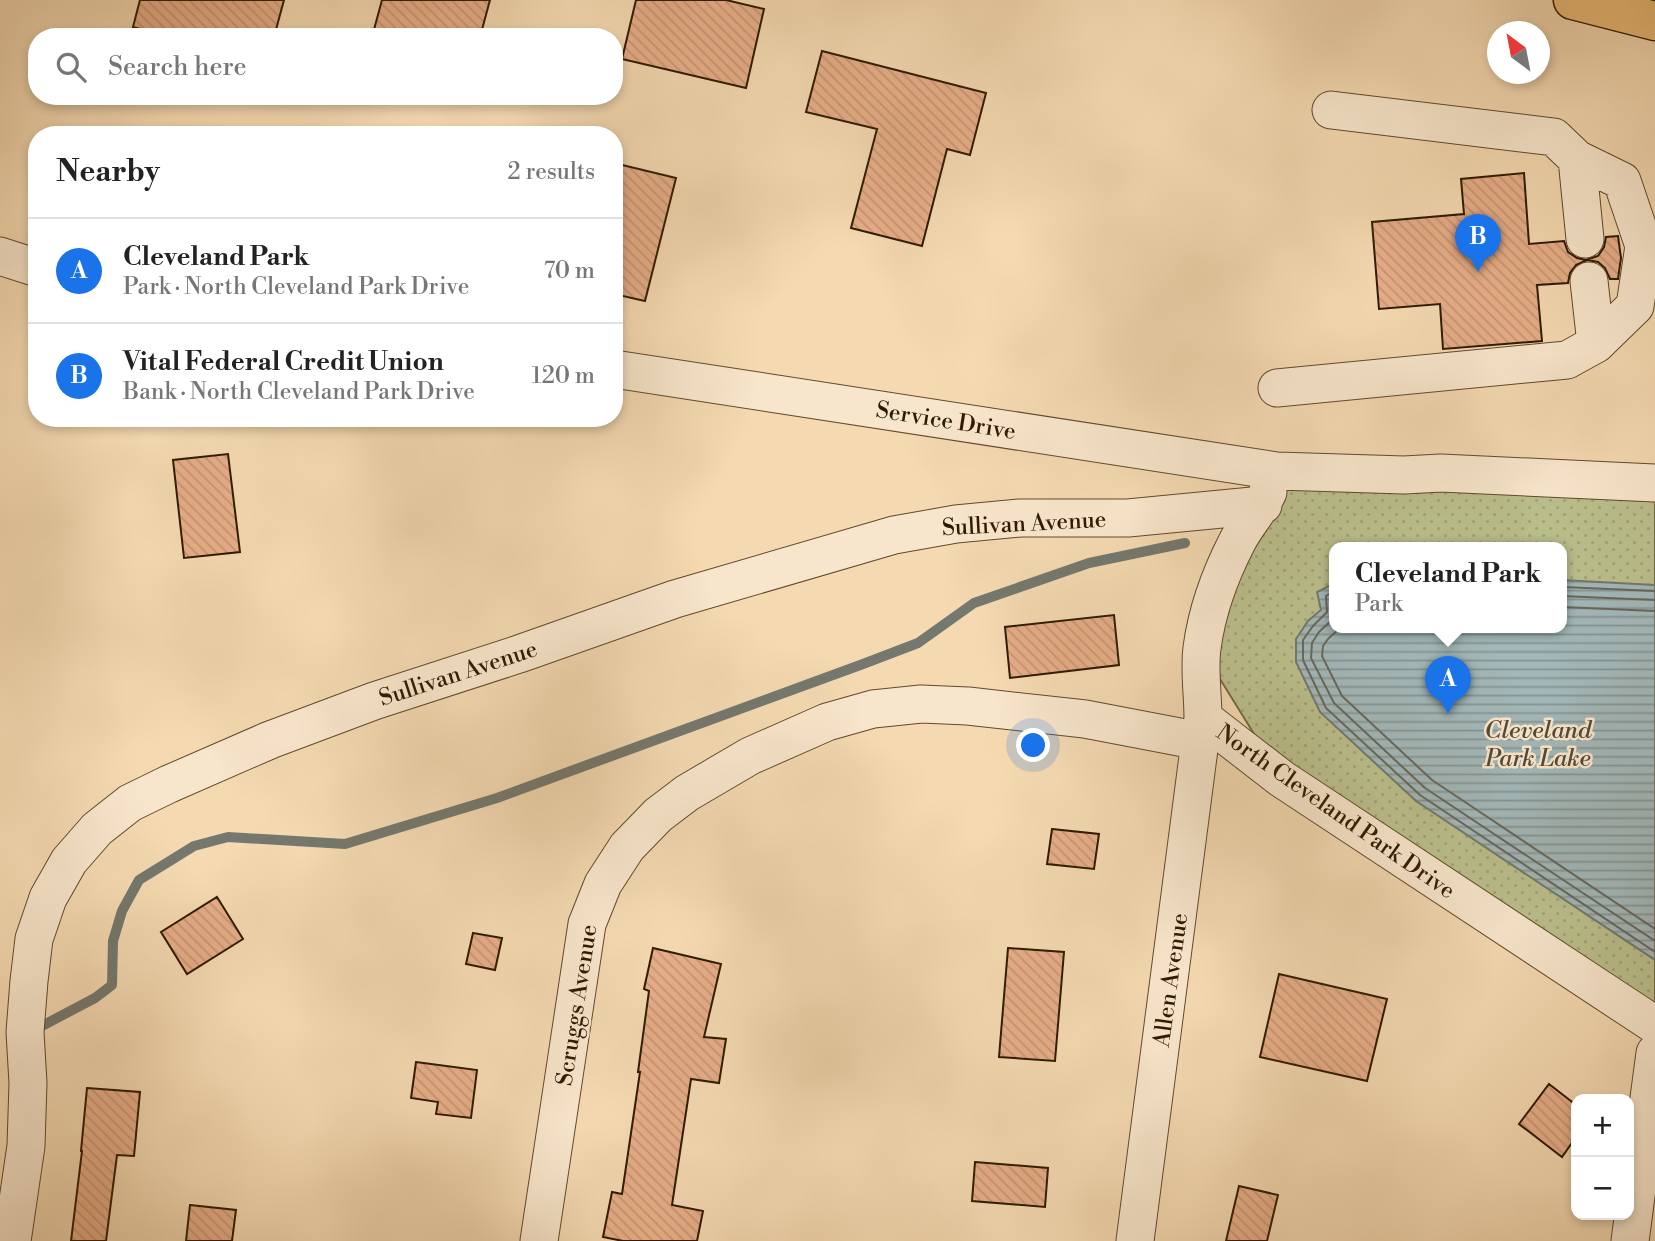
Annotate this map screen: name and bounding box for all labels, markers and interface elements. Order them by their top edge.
north arrow [1487,21,1550,84]
search box [28,28,623,105]
icon: search [52,48,90,86]
text: Search here [108,51,247,83]
text: Nearby [56,153,160,191]
text: 2 results [508,158,595,186]
pin: B [1455,214,1501,272]
text: Cleveland Park [123,241,309,273]
text: A [71,257,87,285]
text: 70 m [544,257,595,285]
text: Park · North Cleveland Park Drive [123,273,469,301]
text: Vital Federal Credit Union [123,346,444,378]
text: B [70,362,88,390]
text: 120 m [531,362,595,390]
text: Bank · North Cleveland Park Drive [123,378,475,406]
street label: Service Drive [874,396,1018,446]
street label: Sullivan Avenue [941,506,1107,542]
popup [1329,542,1567,633]
text: Cleveland Park [1355,558,1541,590]
text: Park [1355,590,1403,618]
street label: Sullivan Avenue [376,635,541,713]
pin: A [1425,656,1471,714]
water label: Cleveland Park Lake [1484,716,1593,774]
street label: North Cleveland Park Drive [1211,719,1460,905]
your location [1016,728,1050,762]
street label: Allen Avenue [1148,911,1194,1050]
street label: Scruggs Avenue [550,922,604,1088]
map controls [1571,1094,1634,1220]
button: + [1571,1094,1634,1157]
button: − [1571,1157,1634,1220]

